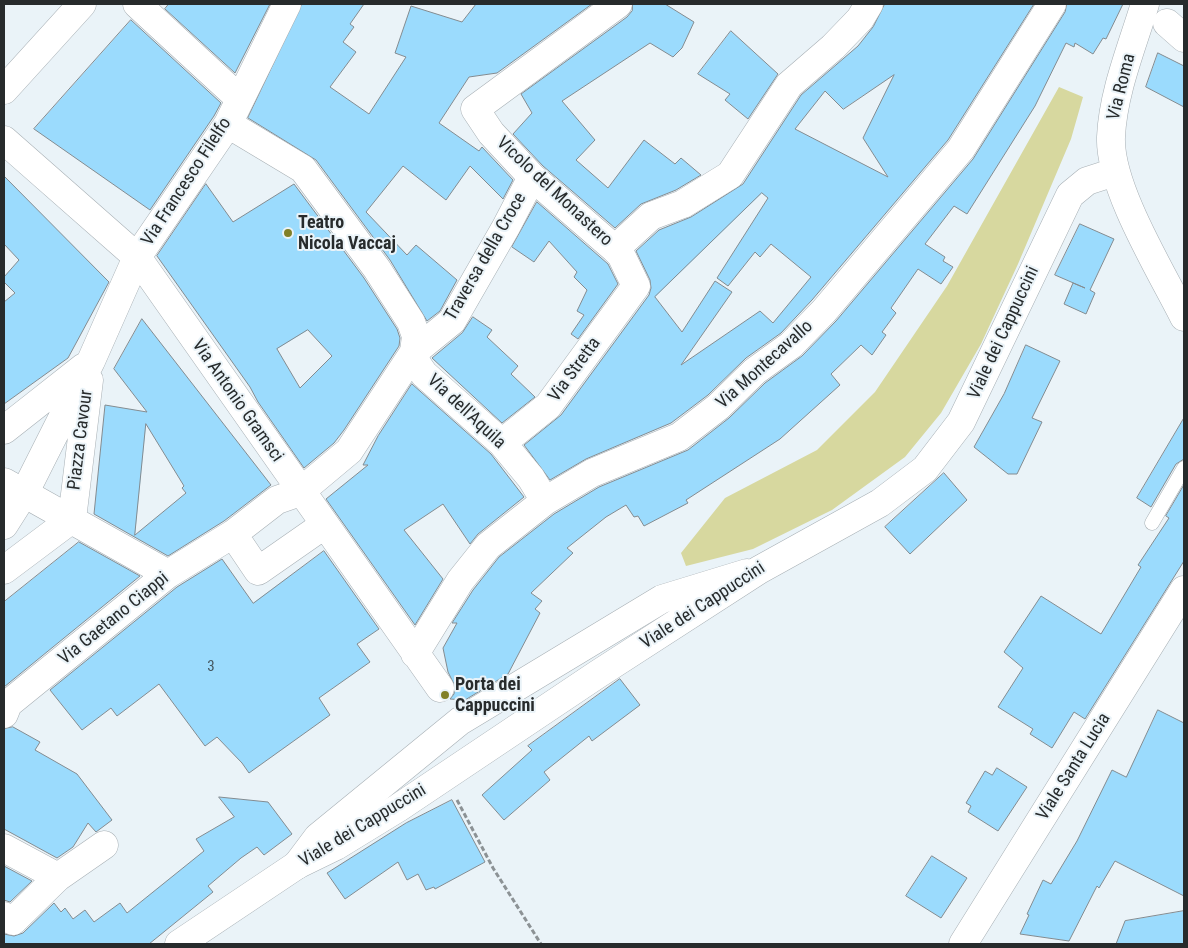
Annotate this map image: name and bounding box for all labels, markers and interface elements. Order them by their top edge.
street label: Via Roma [1103,52,1141,122]
street label: Via Francesco Filelfo [137,114,237,250]
street label: Vicolo del Monastero [491,133,617,251]
street label: Traversa della Croce [441,189,531,325]
place label: Teatro Nicola Vaccaj [298,212,396,254]
marker: Teatro Nicola Vaccaj [282,227,294,239]
street label: Viale dei Cappuccini [964,263,1044,403]
street label: Via Montecavallo [712,316,818,414]
street label: Via Stretta [544,333,606,407]
street label: Via Antonio Gramsci [187,335,287,467]
street label: Via dell'Aquila [422,370,510,454]
street label: Piazza Cavour [64,389,98,491]
street label: Viale dei Cappuccini [637,558,769,654]
street label: Via Gaetano Ciappi [55,568,173,670]
house number: 3 [207,658,215,676]
place label: Porta dei Cappuccini [455,674,535,716]
marker: Porta dei Cappuccini [439,689,451,701]
street label: Viale Santa Lucia [1032,709,1116,825]
street label: Viale dei Cappuccini [296,780,430,872]

